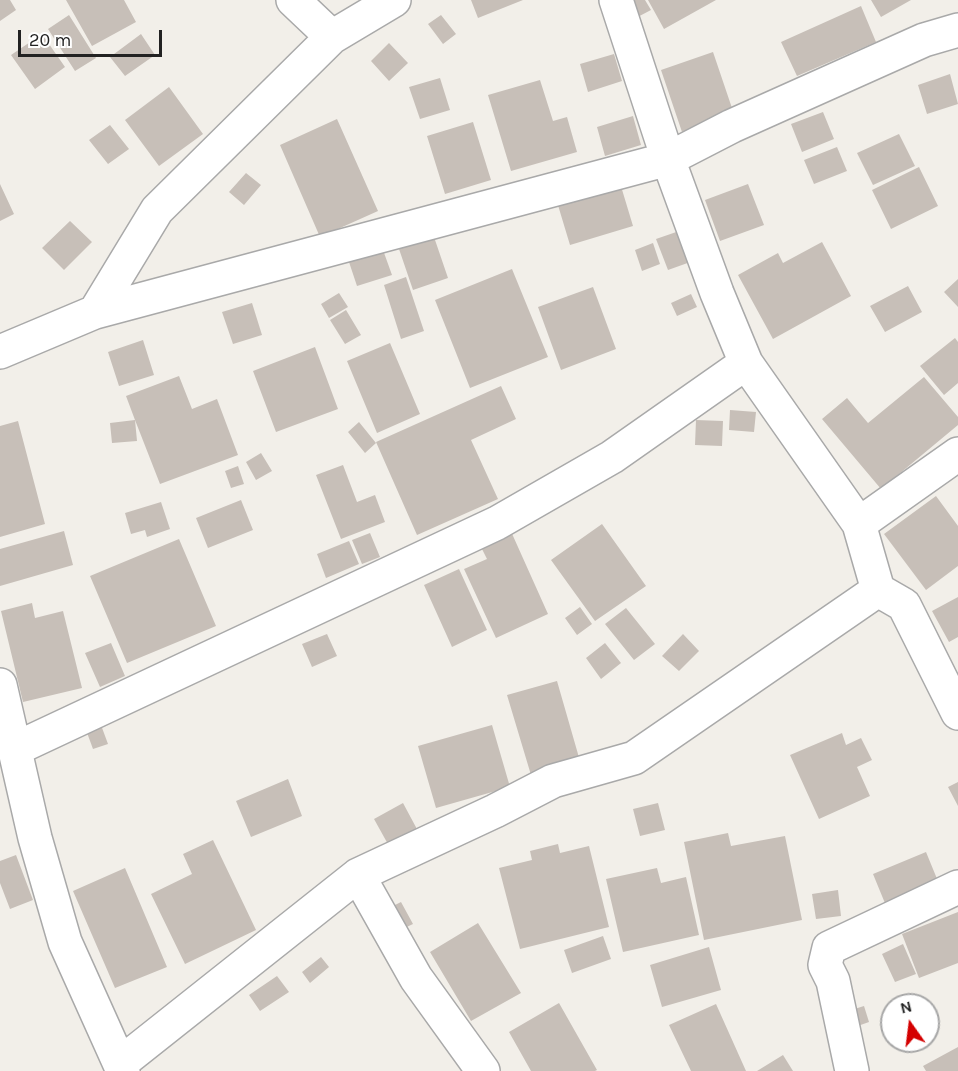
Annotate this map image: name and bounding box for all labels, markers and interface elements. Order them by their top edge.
scale bar [21,18,165,56]
text: 20 m [29,29,71,51]
north arrow [880,993,940,1053]
text: N [898,996,914,1018]

